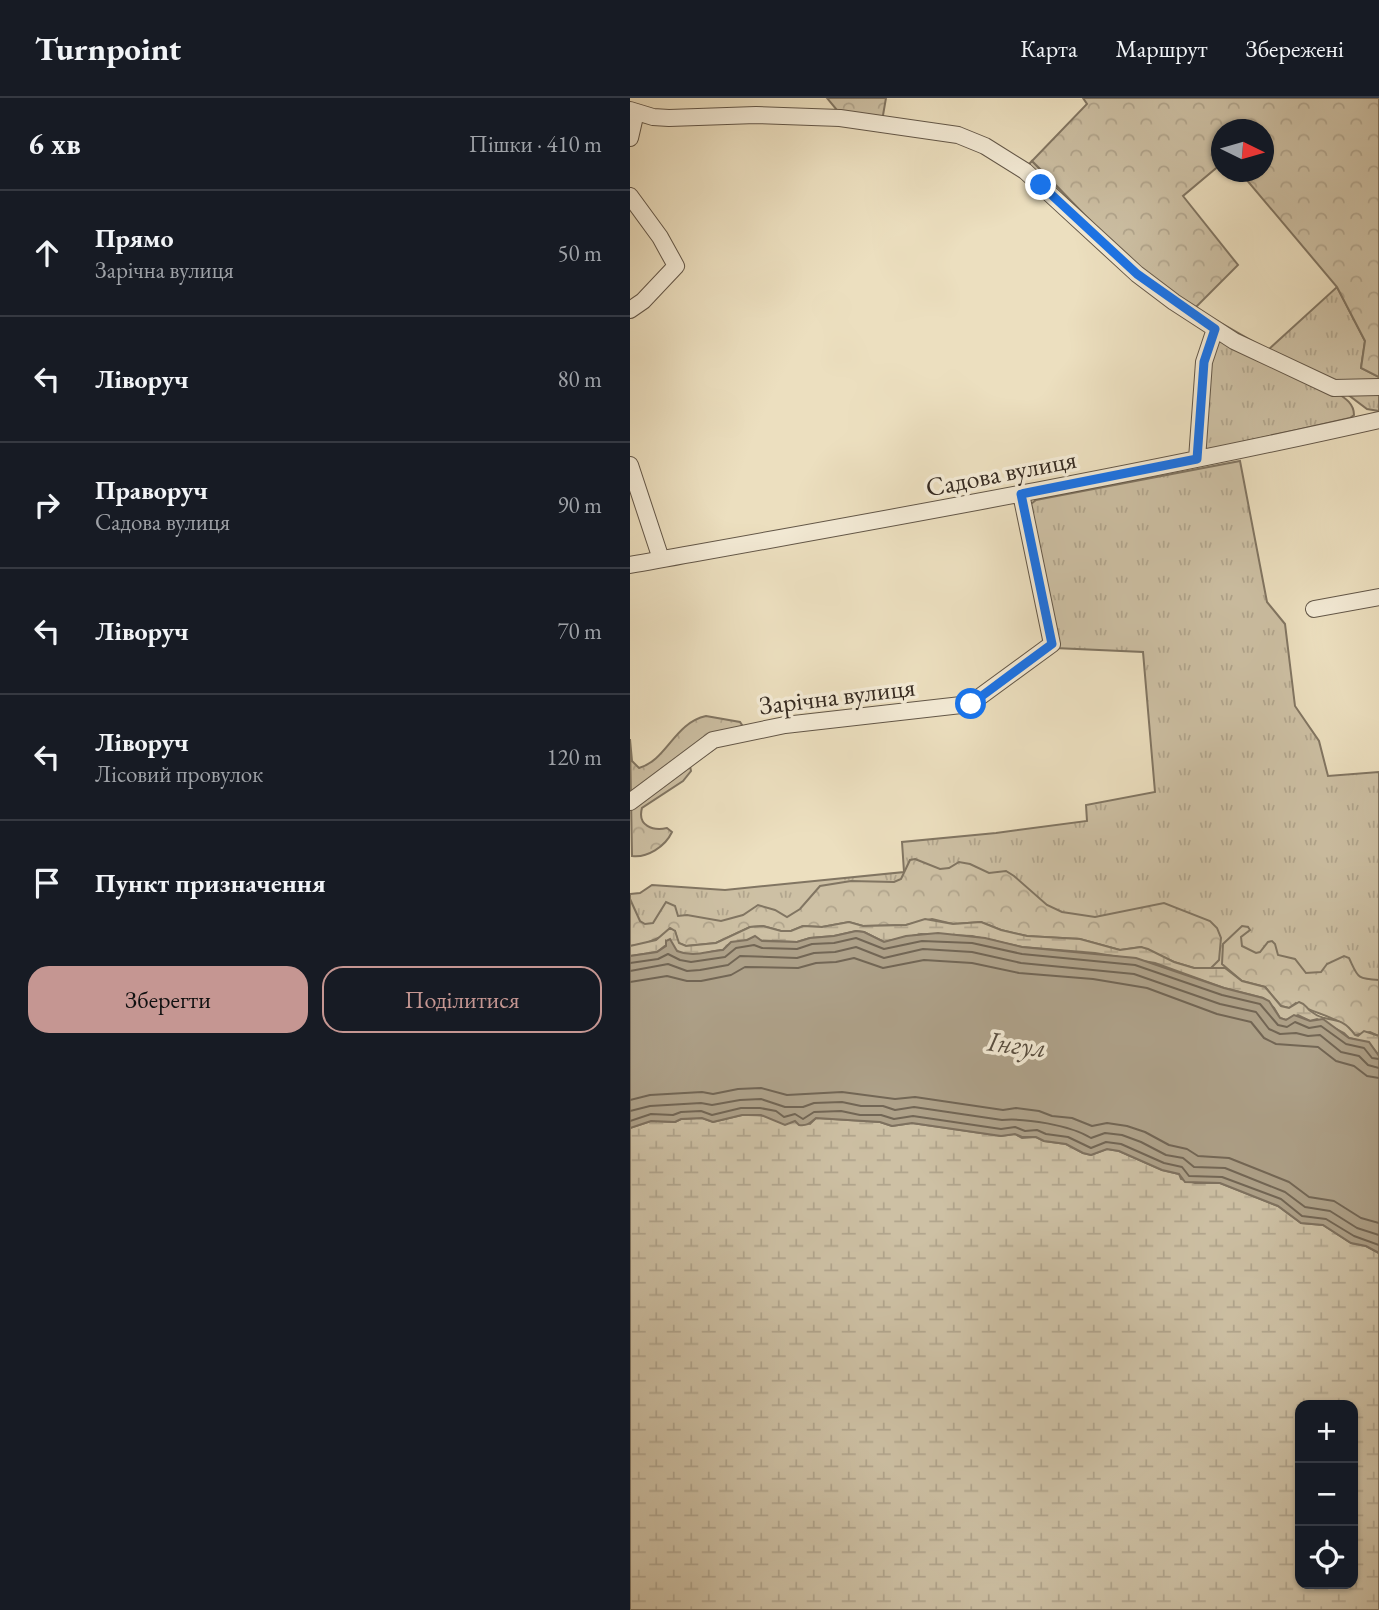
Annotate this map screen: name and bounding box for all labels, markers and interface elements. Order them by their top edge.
text: Turnpoint [35,27,181,70]
text: Карта [1020,33,1078,64]
text: Маршрут [1116,33,1208,64]
text: Збережені [1246,33,1344,64]
north arrow [1211,119,1274,182]
text: 6 хв [28,124,81,163]
text: Пішки · 410 m [469,129,602,159]
route end [1025,169,1056,200]
text: Прямо [95,221,174,255]
icon: ahead [28,234,66,272]
text: 50 m [557,238,602,268]
text: Зарічна вулиця [95,255,234,285]
icon: left [28,360,66,398]
text: Ліворуч [95,362,189,396]
text: 80 m [557,364,602,394]
street label: Садова вулиця [923,442,1079,504]
text: Праворуч [95,473,208,507]
icon: right [28,486,66,524]
text: 90 m [557,490,602,520]
text: Садова вулиця [95,507,230,537]
icon: left [28,612,66,650]
text: Ліворуч [95,614,189,648]
text: 70 m [557,616,602,646]
street label: Зарічна вулиця [757,670,917,722]
route start [955,688,986,719]
text: Ліворуч [95,725,189,759]
icon: left [28,738,66,776]
text: 120 m [546,742,602,772]
text: Лісовий провулок [95,759,263,789]
icon: arrive [28,864,66,902]
text: Пункт призначення [95,866,326,900]
button: Зберегти [28,966,308,1033]
button: Поділитися [322,966,602,1033]
water label: Інгул [985,1022,1049,1065]
map controls [1295,1400,1358,1589]
button: + [1295,1400,1358,1463]
button: − [1295,1463,1358,1526]
button: locate [1295,1526,1358,1589]

